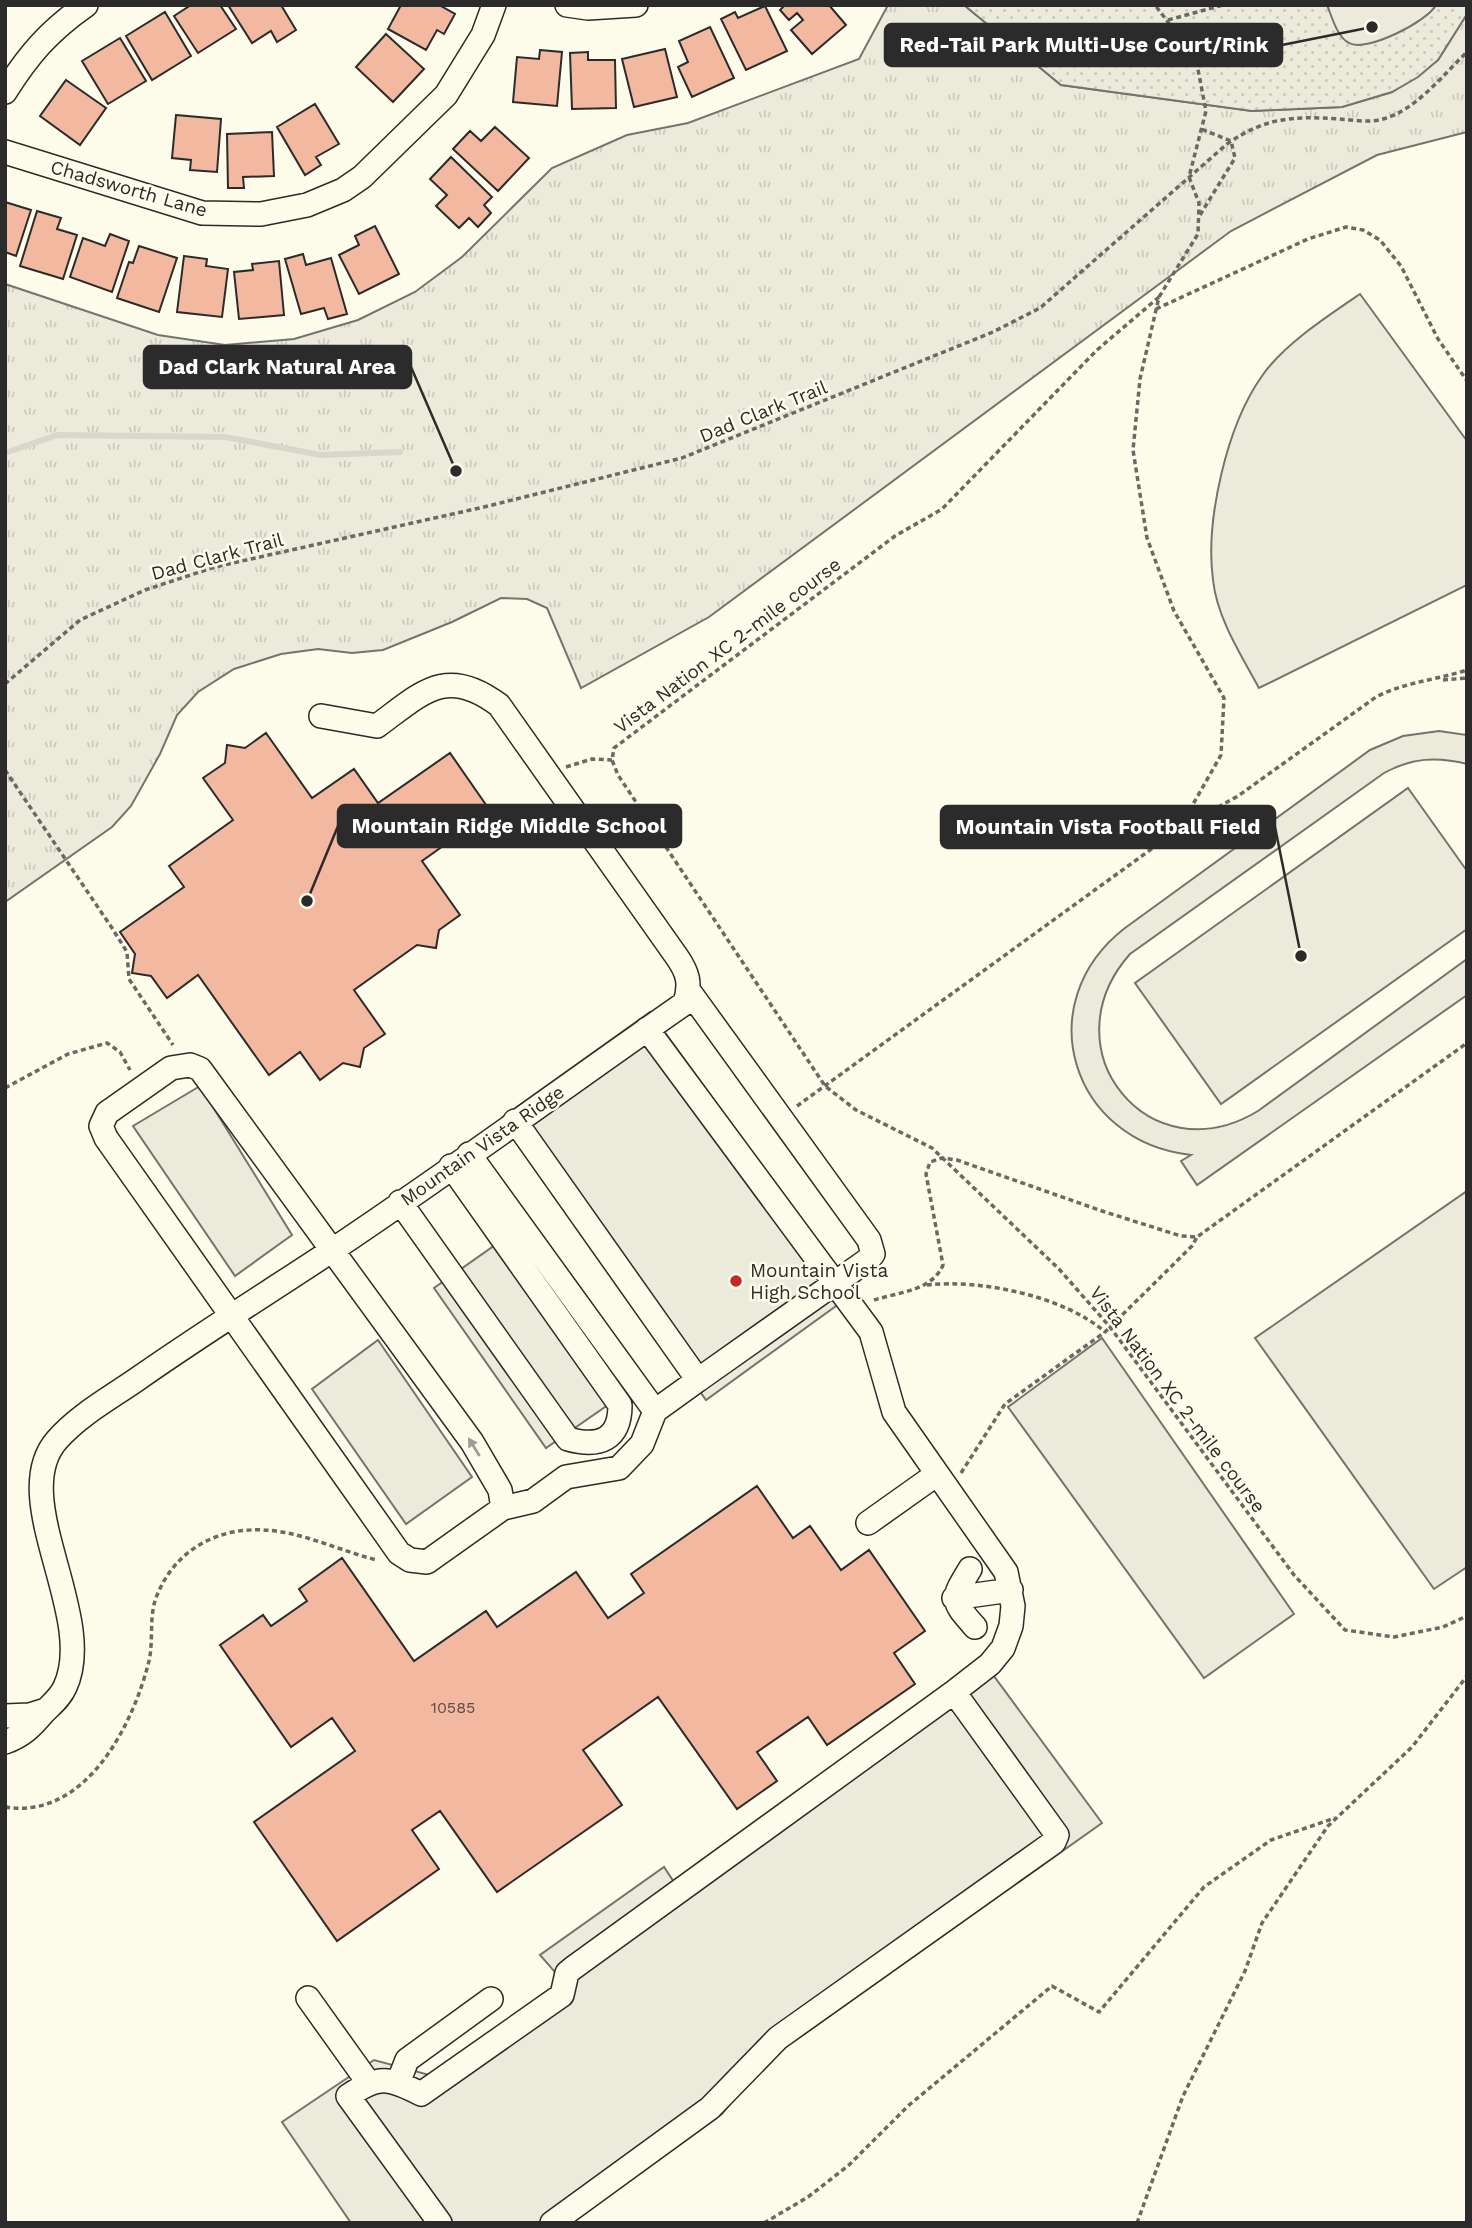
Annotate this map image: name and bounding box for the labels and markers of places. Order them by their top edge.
callout: Red-Tail Park Multi-Use Court/Rink [885,24,1282,66]
callout: Dad Clark Natural Area [144,346,411,388]
callout: Mountain Ridge Middle School [338,805,681,847]
callout: Mountain Vista Football Field [941,806,1275,848]
place label: Mountain Vista High School [750,1259,889,1304]
marker: Mountain Vista High School [728,1273,744,1289]

